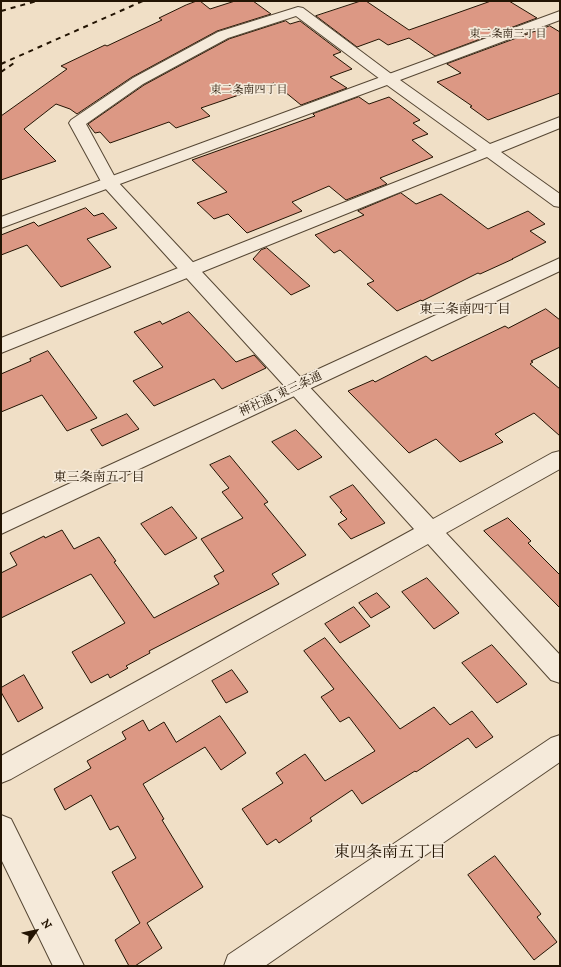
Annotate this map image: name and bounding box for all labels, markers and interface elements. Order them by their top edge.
district label: 東二条南三丁目 [470,28,546,42]
district label: 東二条南四丁目 [211,84,287,98]
district label: 東三条南四丁目 [420,302,510,318]
street label: 神社通, 東三条通 [237,369,325,421]
district label: 東三条南五丁目 [54,470,144,486]
district label: 東四条南五丁目 [334,844,446,864]
north arrow [16,911,56,951]
text: N [38,917,54,932]

